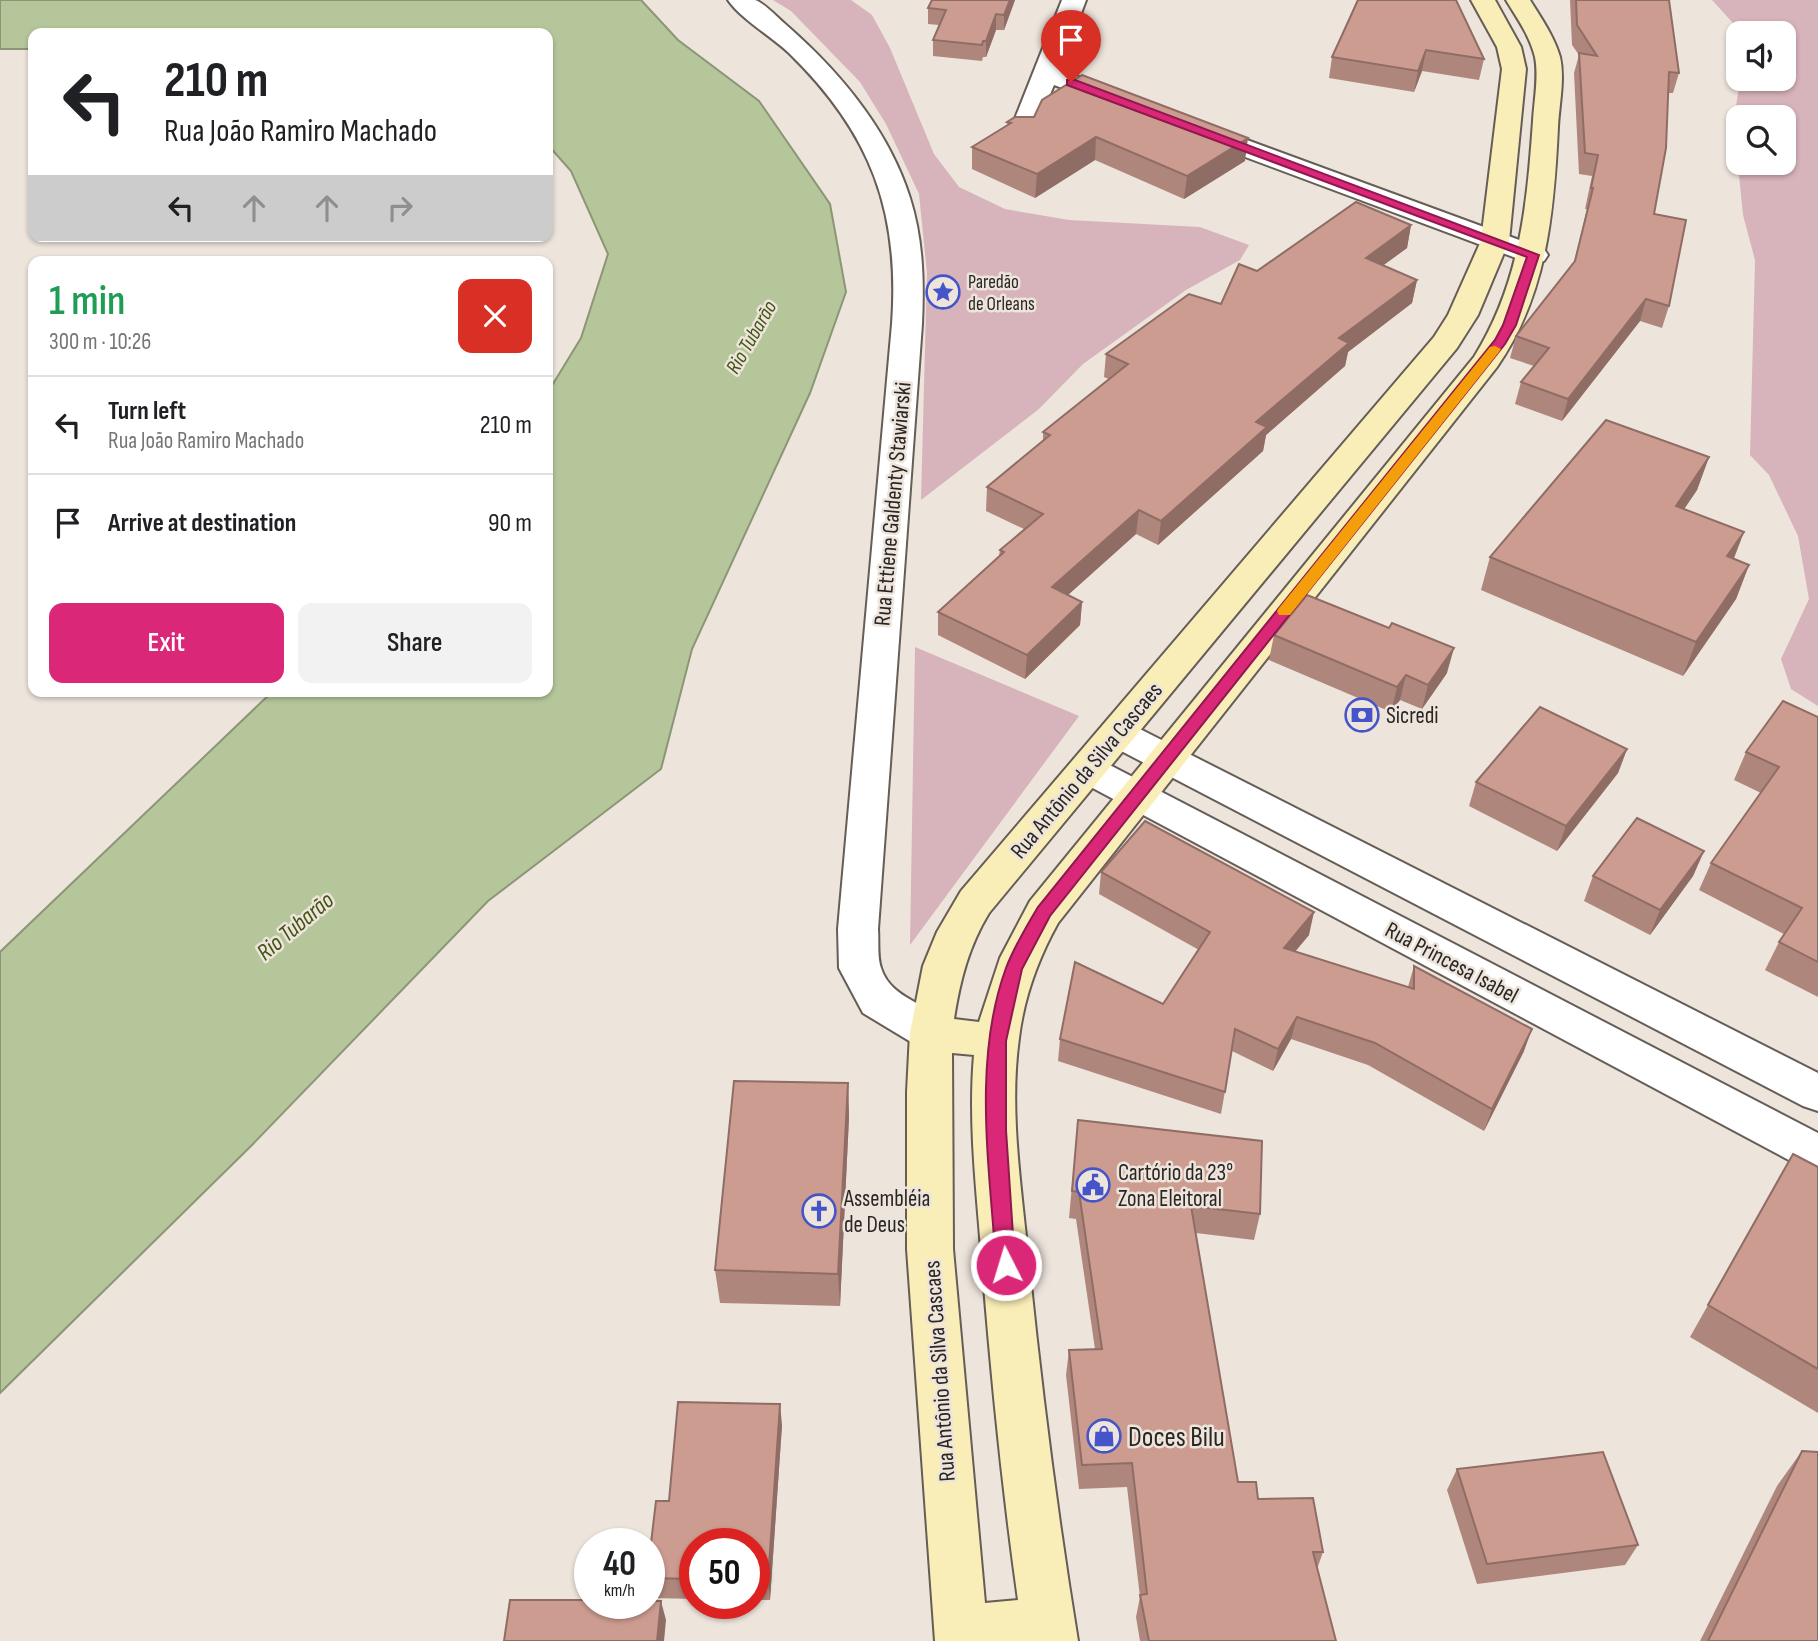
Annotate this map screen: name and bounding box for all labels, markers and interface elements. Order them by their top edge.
pin [1041,10,1101,82]
icon: arrive [1052,21,1090,59]
map controls [1726,21,1796,175]
button: sound [1726,21,1796,91]
text: 210 m [164,52,268,111]
icon: left [49,56,140,147]
button: search [1726,105,1796,175]
text: Rua João Ramiro Machado [164,112,437,151]
icon: left [162,189,200,227]
icon: ahead [235,189,273,227]
icon: ahead [308,189,346,227]
icon: right [381,189,419,227]
place label: Paredão de Orleans [968,271,1035,316]
place icon: Paredão de Orleans [924,273,962,311]
text: 1 min [49,276,125,327]
button: close [458,279,532,353]
water label: Rio Tubarão [721,296,783,378]
text: 300 m · 10:26 [49,328,151,356]
street label: Rua Ettiene Galdenty Stawiarski [868,381,918,627]
text: Turn left [108,396,186,427]
icon: left [49,406,87,444]
text: 210 m [480,410,532,441]
text: Rua João Ramiro Machado [108,427,304,455]
icon: arrive [49,504,87,542]
text: Arrive at destination [108,508,296,539]
text: 90 m [488,508,532,539]
button: Exit [49,603,284,683]
button: Share [298,603,532,683]
street label: Rua Antônio da Silva Cascaes [1005,677,1169,864]
bank icon: Sicredi [1343,696,1381,734]
place label: Sicredi [1386,702,1439,730]
water label: Rio Tubarão [251,886,340,967]
street label: Rua Princesa Isabel [1380,916,1523,1010]
place label: Cartório da 23° Zona Eleitoral [1118,1159,1233,1213]
public building icon: Cartório da 23° Zona Eleitoral [1074,1166,1112,1204]
place label: Assembléia de Deus [843,1185,930,1239]
church icon: Assembléia de Deus [800,1192,838,1230]
position arrow [969,1228,1043,1302]
street label: Rua Antônio da Silva Cascaes [918,1259,962,1482]
shop icon: Doces Bilu [1085,1417,1123,1455]
place label: Doces Bilu [1128,1421,1225,1454]
speed limit sign: 50 [679,1528,770,1619]
text: 40 [603,1543,636,1586]
text: km/h [604,1580,635,1601]

